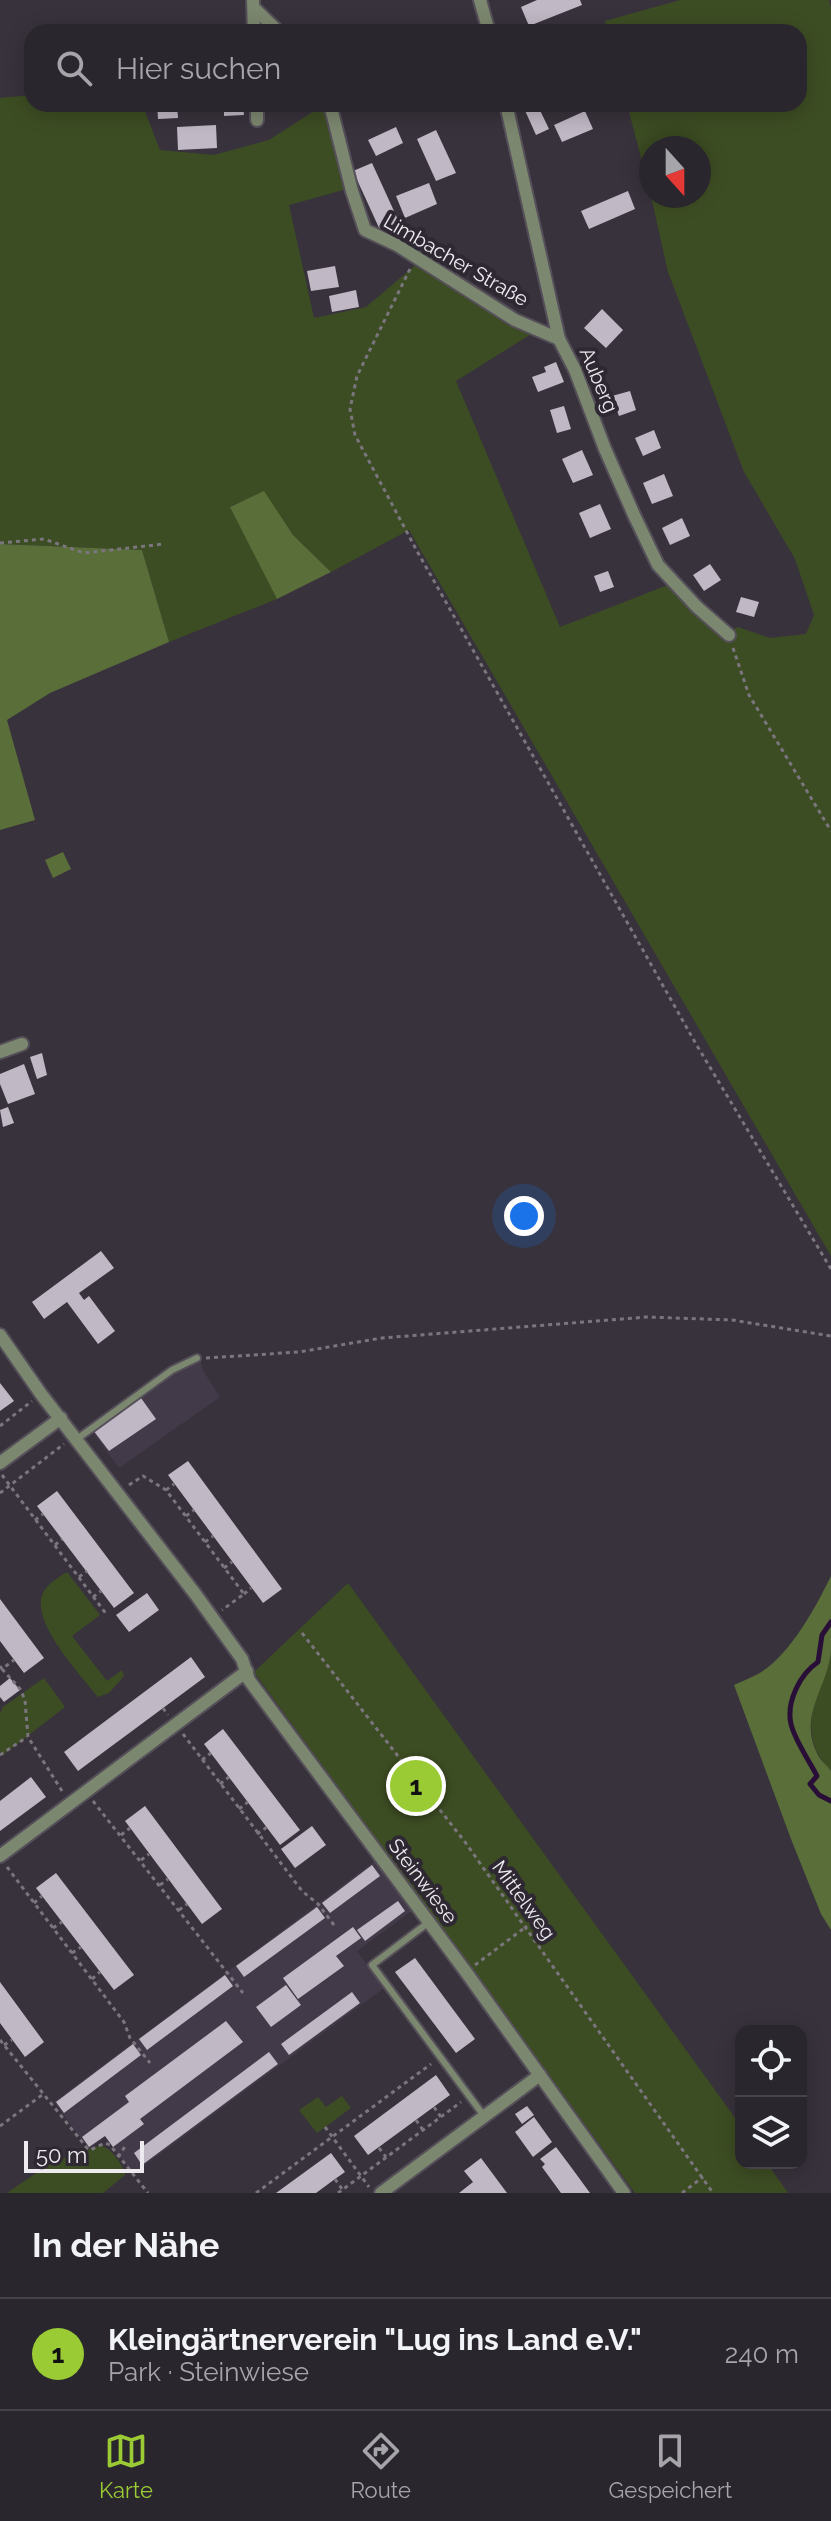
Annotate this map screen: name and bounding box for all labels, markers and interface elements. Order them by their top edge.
search box [24,24,807,112]
icon: search [52,46,96,90]
text: Hier suchen [116,51,281,86]
north arrow [639,136,711,208]
street label: Limbacher Straße [379,209,533,311]
street label: Auberg [575,344,623,416]
your location [504,1196,544,1236]
pin: 1 [390,1756,442,1816]
street label: Steinwiese [383,1834,463,1928]
street label: Mittelweg [487,1856,561,1944]
map controls [735,2025,807,2169]
button: locate [735,2025,807,2097]
button: layers [735,2097,807,2169]
scale bar [24,2137,144,2173]
text: 50 m [36,2142,87,2168]
text: In der Nähe [32,2225,219,2265]
text: Kleingärtnerverein "Lug ins Land e.V." [108,2322,642,2357]
text: 1 [52,2339,64,2369]
text: 240 m [725,2339,799,2369]
text: Park · Steinwiese [108,2357,309,2387]
tab: Karte [99,2429,153,2503]
tab: Route [351,2429,411,2503]
tab: Gespeichert [609,2429,732,2503]

